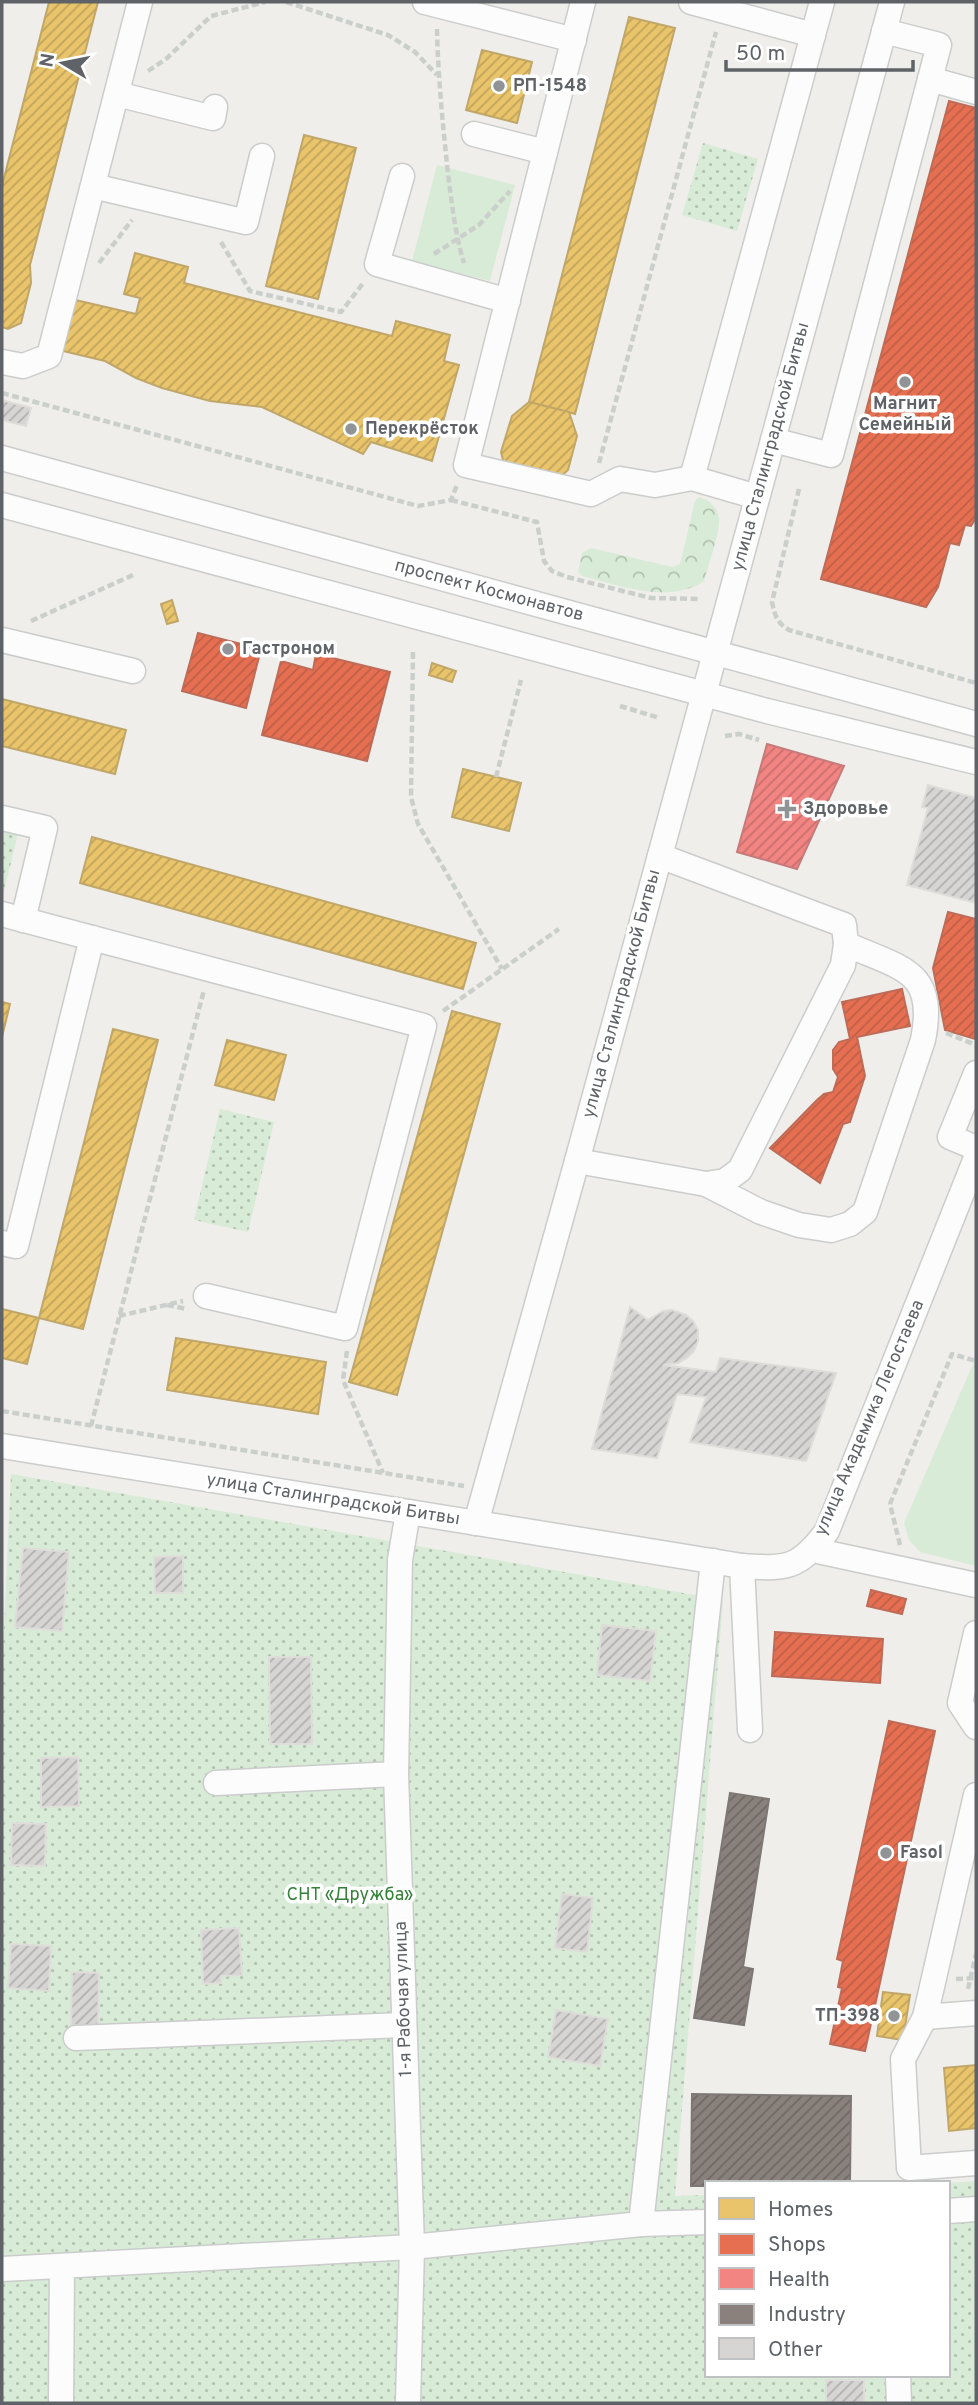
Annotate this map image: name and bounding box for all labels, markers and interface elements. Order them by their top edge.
north arrow [28,28,98,98]
scale bar [726,28,913,72]
text: 50 m [736,41,785,68]
text: N [35,52,61,69]
place label: РП-1548 [513,75,587,98]
marker: РП-1548 [491,78,507,94]
street label: улица Сталинградской Битвы [727,320,815,574]
marker: Магнит Семейный [897,374,913,390]
place label: Магнит Семейный [858,393,952,437]
place label: Перекрёсток [365,418,479,441]
marker: Перекрёсток [343,421,359,437]
street label: проспект Космонавтов [392,555,586,627]
place label: Гастроном [242,638,335,661]
marker: Гастроном [220,641,236,657]
place label: Здоровье [803,798,888,821]
marker: Здоровье [777,799,797,819]
street label: улица Сталинградской Битвы [578,867,666,1121]
street label: улица Академика Легостаева [810,1297,930,1539]
street label: улица Сталинградской Битвы [205,1469,461,1531]
place label: Fasol [900,1842,943,1865]
marker: Fasol [878,1845,894,1861]
park label: СНТ «Дружба» [287,1884,413,1907]
street label: 1-я Рабочая улица [390,1921,418,2077]
place label: ТП-398 [815,2005,880,2028]
marker: ТП-398 [886,2008,902,2024]
legend [705,2181,950,2377]
text: Homes [768,2197,833,2224]
text: Shops [768,2232,826,2259]
text: Health [768,2267,830,2294]
text: Industry [768,2302,846,2329]
text: Other [768,2337,823,2364]

